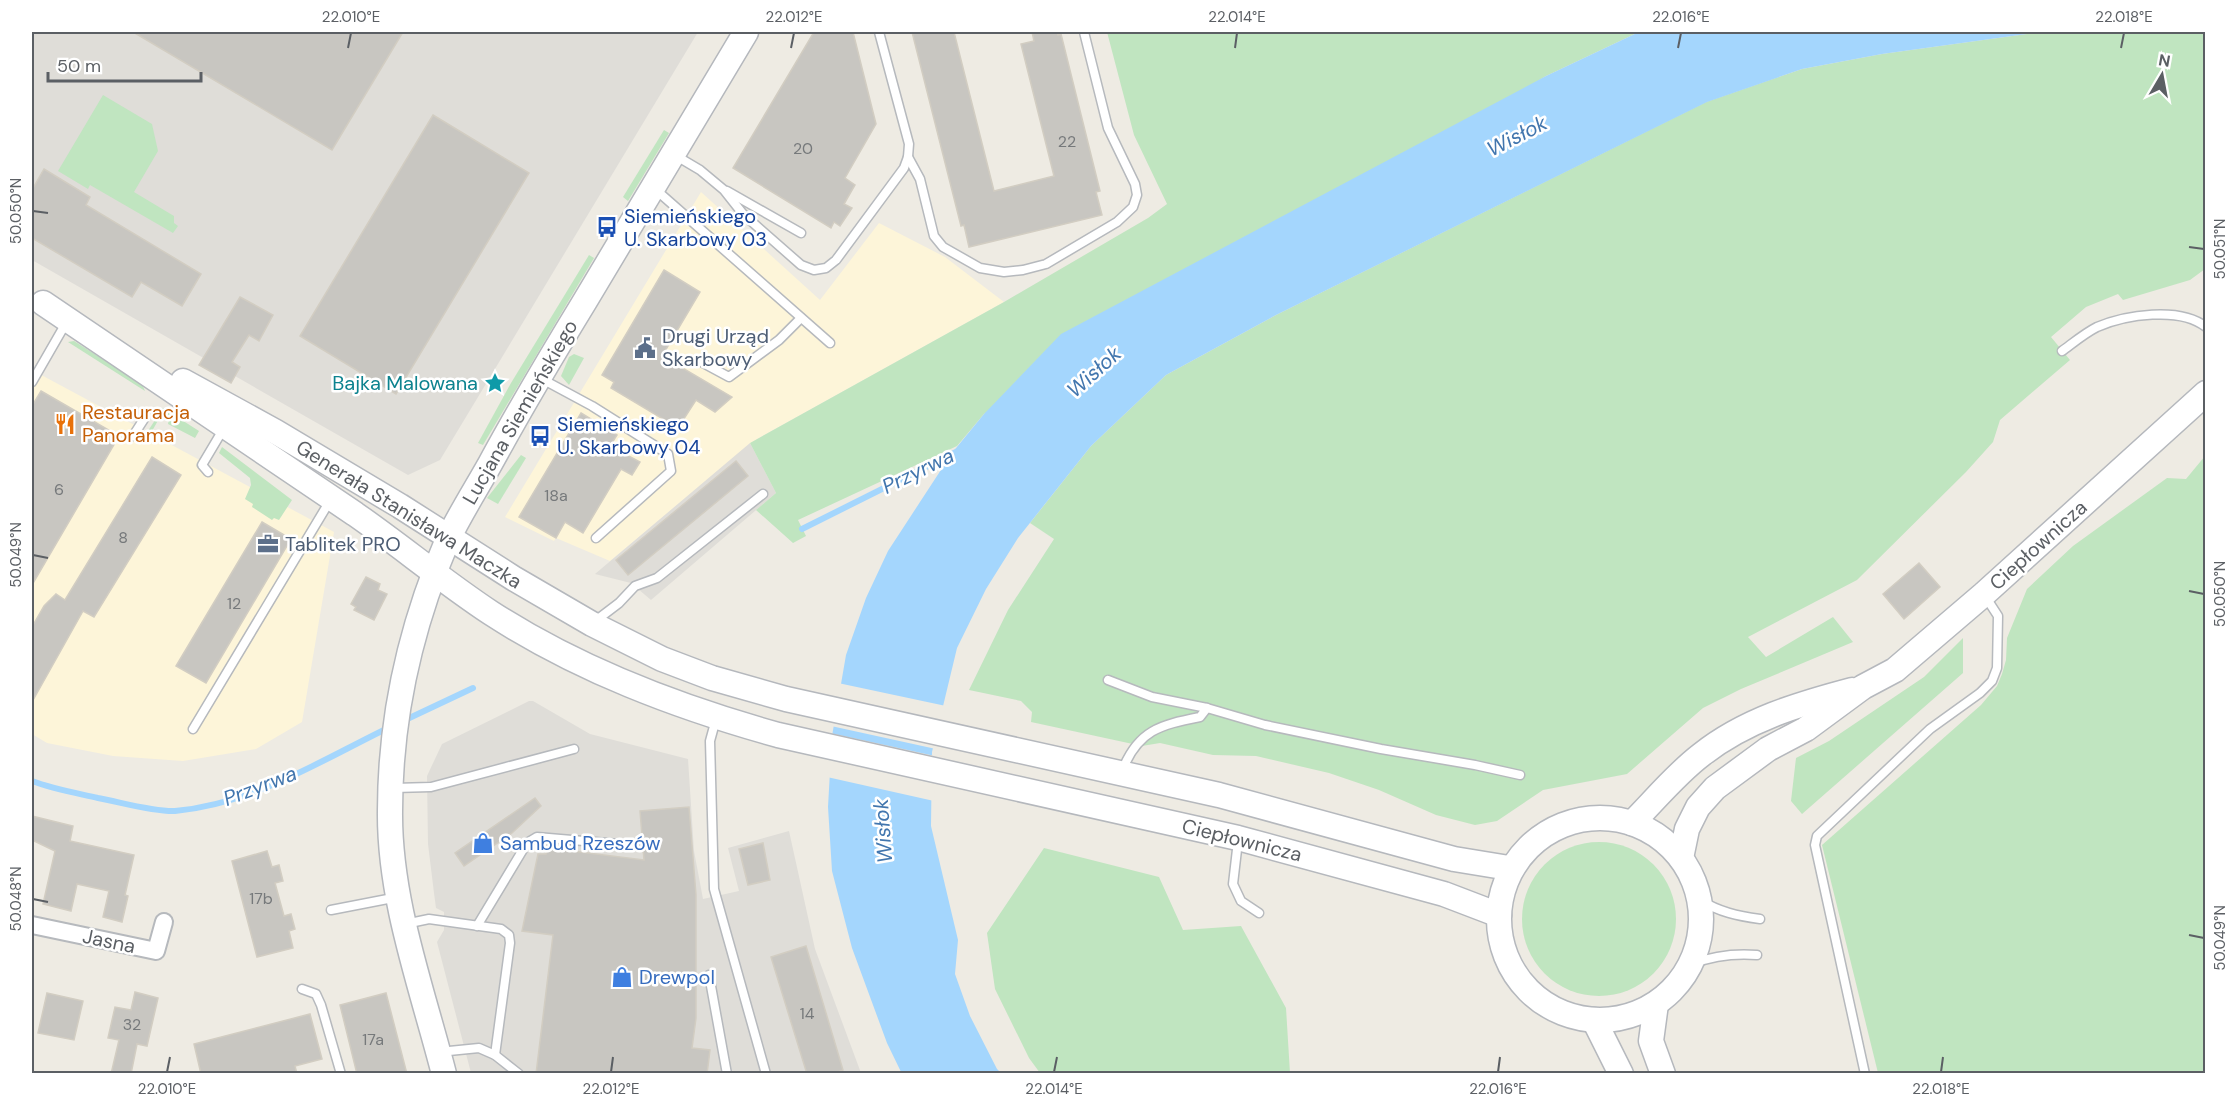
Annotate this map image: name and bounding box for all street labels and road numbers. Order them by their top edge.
street label: Lucjana Siemieńskiego [457,315,583,509]
street label: Generała Stanisława Maczka [291,434,527,594]
street label: Ciepłownicza [1984,494,2092,596]
street label: Ciepłownicza [1179,813,1305,867]
street label: Jasna [80,923,138,959]

